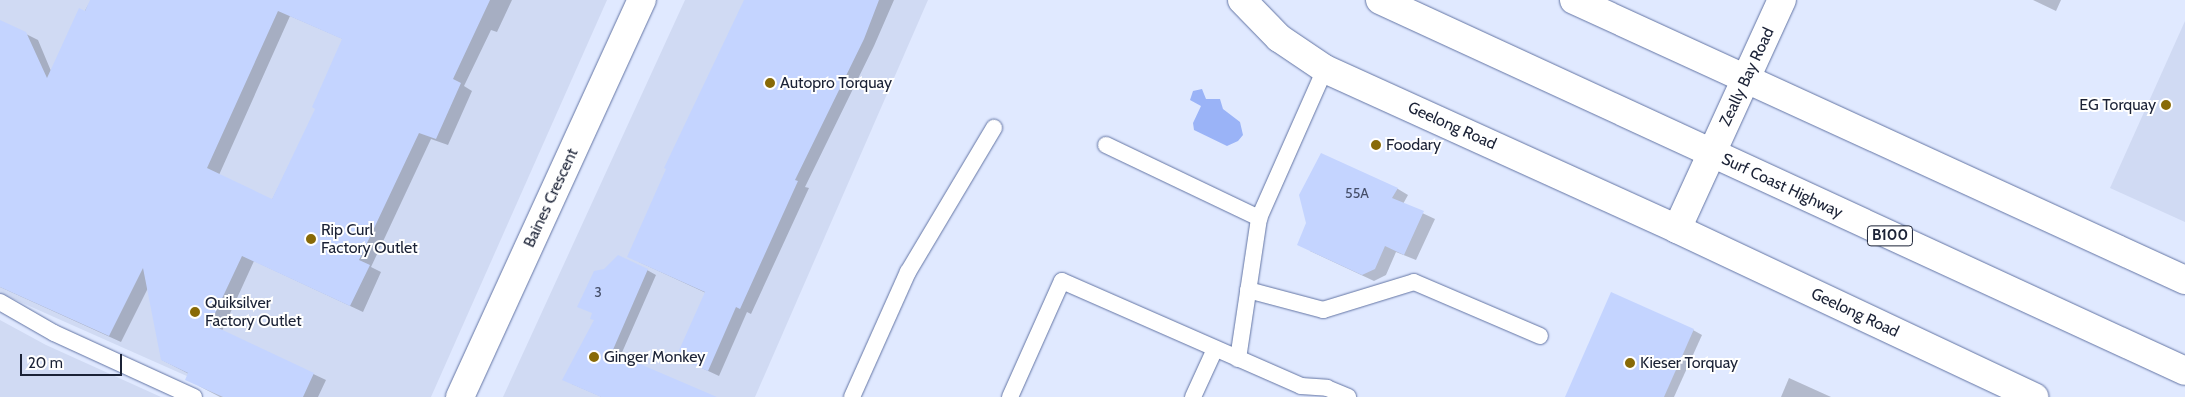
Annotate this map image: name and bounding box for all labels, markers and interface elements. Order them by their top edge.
street label: Zeally Bay Road [1716,25,1778,129]
place label: Autopro Torquay [780,73,892,93]
marker: Autopro Torquay [764,77,776,89]
place label: EG Torquay [2079,95,2156,115]
street label: Geelong Road [1405,98,1499,154]
marker: EG Torquay [2160,99,2172,111]
place label: Foodary [1386,135,1441,155]
marker: Foodary [1370,139,1382,151]
street label: Baines Crescent [520,145,582,251]
street label: Surf Coast Highway [1718,150,1846,222]
house number: 55A [1345,185,1369,201]
place label: Rip Curl Factory Outlet [321,220,418,258]
road number: B100 [1866,224,1914,248]
marker: Rip Curl Factory Outlet [305,233,317,245]
house number: 3 [594,284,602,300]
street label: Geelong Road [1808,284,1902,342]
place label: Quiksilver Factory Outlet [205,293,302,331]
marker: Quiksilver Factory Outlet [189,306,201,318]
scale bar [22,344,125,376]
place label: Ginger Monkey [604,347,705,367]
marker: Ginger Monkey [588,351,600,363]
place label: Kieser Torquay [1640,353,1738,373]
text: 20 m [28,354,63,372]
marker: Kieser Torquay [1624,357,1636,369]

